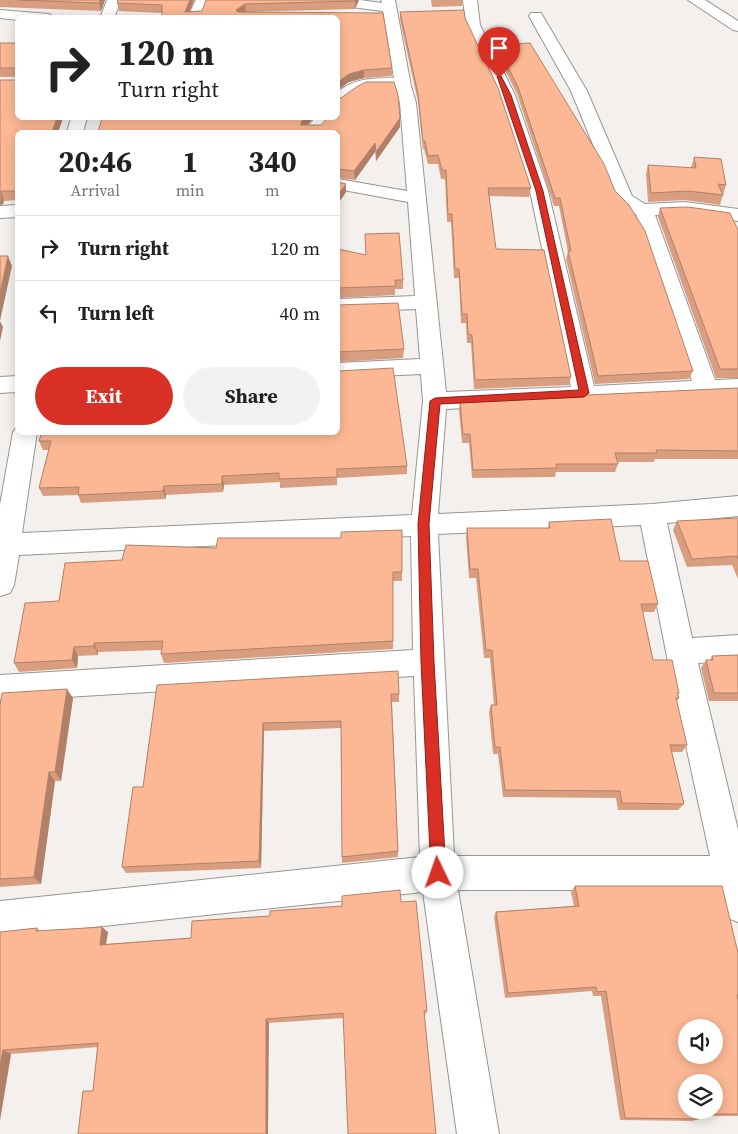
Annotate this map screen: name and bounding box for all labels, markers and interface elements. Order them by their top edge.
pin [478,27,520,78]
text: 120 m [118,29,214,77]
icon: arrive [485,34,513,62]
icon: right [35,35,100,100]
text: Turn right [118,74,219,104]
text: 20:46 [58,141,132,182]
text: 1 [182,141,198,182]
text: 340 [248,141,297,182]
text: Arrival [71,179,120,201]
text: min [176,179,205,201]
text: m [265,179,279,201]
icon: right [35,234,63,262]
text: Turn right [78,235,169,261]
text: 120 m [270,235,320,261]
icon: left [35,299,63,327]
text: Turn left [78,300,154,326]
text: 40 m [279,300,320,326]
button: Exit [35,367,173,425]
button: Share [183,367,320,425]
position arrow [411,846,463,898]
map controls [678,1019,723,1119]
button: sound [678,1019,723,1064]
button: layers [678,1074,723,1119]

